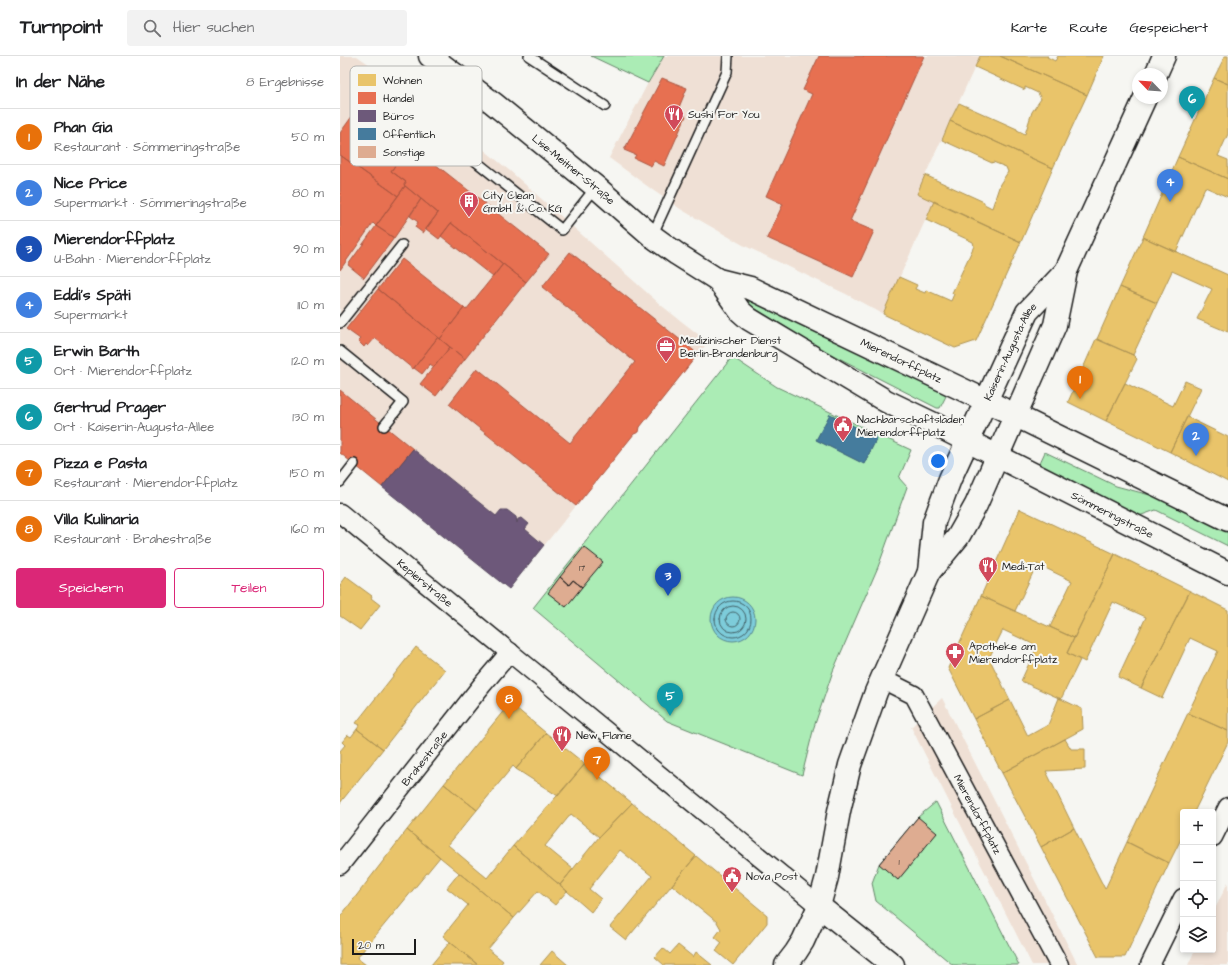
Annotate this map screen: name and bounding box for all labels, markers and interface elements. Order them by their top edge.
search box [127,10,407,46]
text: Turnpoint [20,14,103,41]
icon: search [141,17,163,39]
text: Hier suchen [173,17,254,38]
text: Karte [1011,18,1047,38]
text: Route [1069,18,1107,38]
text: Gespeichert [1129,18,1208,38]
legend [350,66,482,166]
north arrow [1132,68,1168,104]
text: In der Nähe [16,70,105,94]
text: 8 Ergebnisse [246,73,324,91]
text: Wohnen [383,73,422,88]
pin: 6 [1179,86,1205,119]
text: Handel [383,91,414,106]
restaurant icon: Sushi For You [663,103,685,131]
place label: Sushi For You [688,107,760,122]
text: Büros [383,109,415,124]
text: Phan Gia [54,117,112,138]
text: Öffentlich [383,127,436,142]
text: 1 [28,128,30,146]
text: 50 m [291,128,324,146]
street label: Lise-Meitner-Straße [529,131,618,208]
text: Restaurant · Sömmeringstraße [54,138,240,156]
text: Sonstige [383,145,425,161]
pin: 4 [1157,169,1183,202]
text: Nice Price [54,173,127,194]
text: 2 [25,184,33,202]
text: 80 m [292,184,324,202]
place label: City Clean GmbH & Co. KG [483,188,563,216]
building icon: City Clean GmbH & Co. KG [458,190,480,218]
text: Supermarkt · Sömmeringstraße [54,194,247,212]
text: Mierendorffplatz [54,229,175,250]
text: 3 [26,240,32,258]
text: 90 m [293,240,324,258]
text: U-Bahn · Mierendorffplatz [54,250,211,268]
text: Eddi's Späti [54,285,130,306]
text: 4 [25,296,33,314]
text: 110 m [297,296,324,314]
street label: Kaiserin-Augusta-Allee [980,299,1040,403]
text: Supermarkt [54,306,128,324]
place label: Medizinischer Dienst Berlin-Brandenburg [680,333,782,362]
street label: Mierendorffplatz [858,334,945,386]
office icon: Medizinischer Dienst Berlin-Brandenburg [655,335,677,363]
text: Erwin Barth [54,341,139,362]
text: 5 [24,352,34,370]
text: 120 m [291,352,324,370]
text: Ort · Mierendorffplatz [54,362,192,380]
pin: 1 [1067,366,1093,399]
text: Gertrud Prager [54,397,166,418]
text: 6 [25,408,33,426]
text: 130 m [292,408,324,426]
place label: Nachbarschaftsladen Mierendorffplatz [857,412,965,440]
public building icon: Nachbarschaftsladen Mierendorffplatz [832,414,854,442]
text: Ort · Kaiserin-Augusta-Allee [54,418,214,436]
pin: 2 [1183,423,1209,456]
your location [928,451,948,471]
text: Pizza e Pasta [54,453,147,474]
text: 7 [25,464,33,482]
text: 150 m [290,464,324,482]
text: Restaurant · Mierendorffplatz [54,474,238,492]
street label: Sömmeringstraße [1069,487,1156,542]
text: Villa Kulinaria [54,509,139,530]
text: 8 [25,520,33,538]
text: 160 m [291,520,324,538]
text: Restaurant · Brahestraße [54,530,211,548]
street label: Keplerstraße [394,555,456,610]
restaurant icon: Medi-Tat [977,555,999,583]
place label: Medi-Tat [1002,559,1045,574]
house number: 17 [579,562,586,575]
pin: 3 [655,563,681,596]
button: Speichern [16,568,166,608]
button: Teilen [174,568,324,608]
place label: Apotheke am Mierendorffplatz [969,639,1058,667]
pharmacy icon: Apotheke am Mierendorffplatz [944,641,966,669]
pin: 5 [657,683,683,716]
pin: 8 [496,686,522,719]
restaurant icon: New Flame [551,724,573,752]
street label: Brahestraße [398,727,451,789]
place label: New Flame [576,728,632,743]
pin: 7 [584,747,610,780]
street label: Mierendorffplatz [950,772,1006,857]
map controls [1180,809,1216,953]
button: + [1180,809,1216,845]
button: − [1180,845,1216,881]
house number: 1 [898,856,900,869]
public building icon: Nova Post [721,865,743,893]
place label: Nova Post [746,869,799,884]
button: locate [1180,881,1216,917]
button: layers [1180,917,1216,953]
scale bar [352,937,416,956]
text: 20 m [358,938,384,953]

